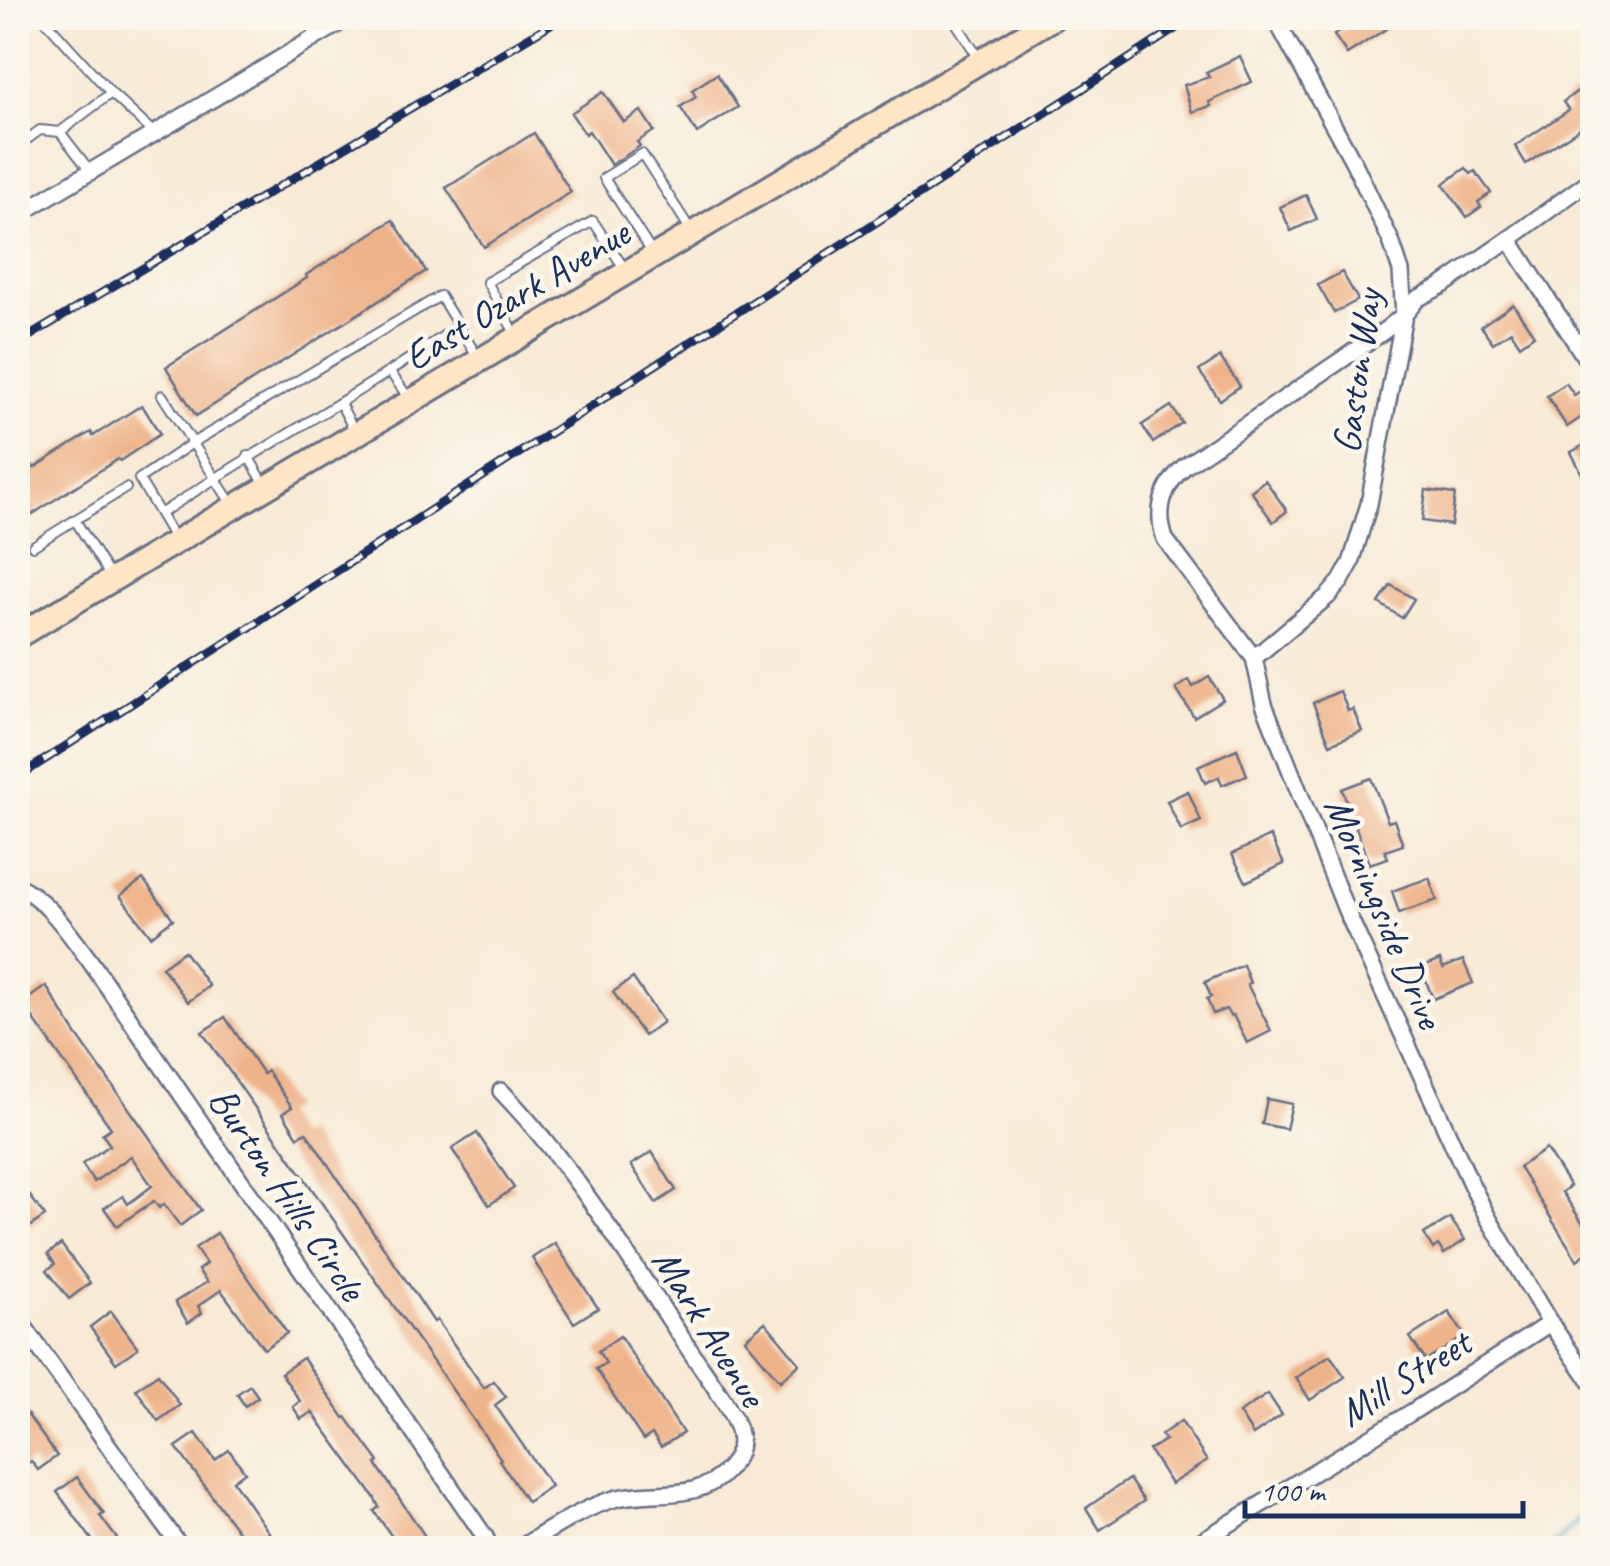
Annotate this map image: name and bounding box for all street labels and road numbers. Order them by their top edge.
street label: East Ozark Avenue [395,206,641,382]
street label: Gaston Way [1321,283,1394,456]
street label: Morningside Drive [1313,789,1456,1038]
street label: Burton Hills Circle [197,1077,379,1312]
street label: Mark Avenue [641,1239,779,1418]
street label: Mill Street [1329,1316,1483,1438]

